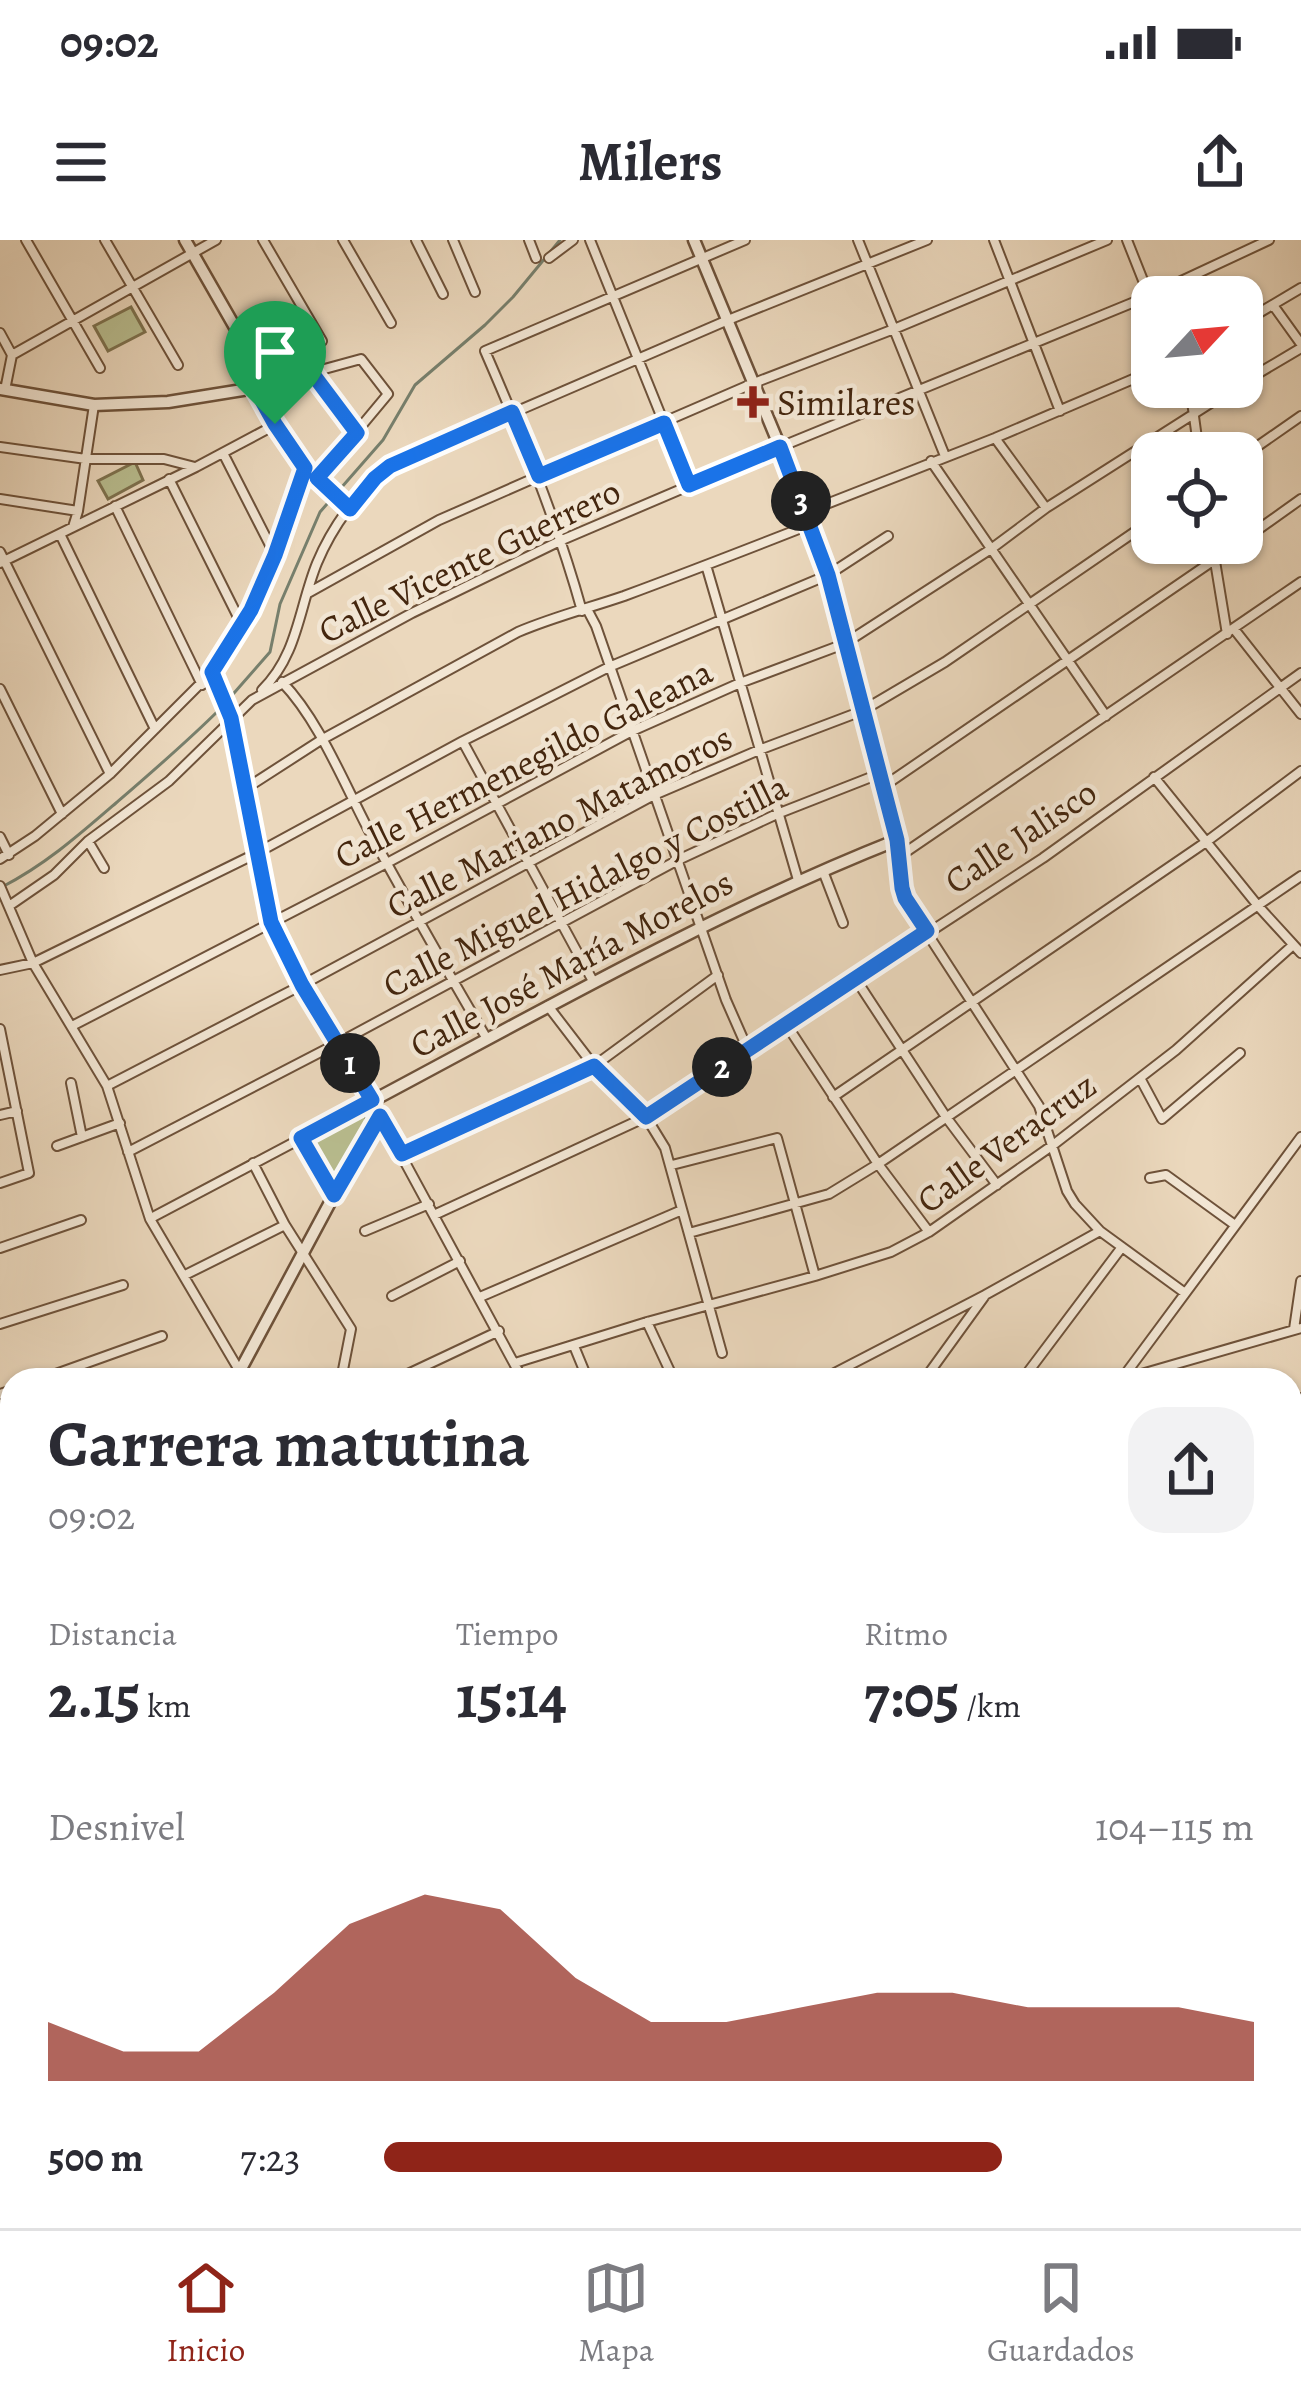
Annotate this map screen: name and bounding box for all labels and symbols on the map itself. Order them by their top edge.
north arrow [1131,276,1263,408]
pin [224,301,326,424]
place label: Similares [777,378,916,427]
marker: Similares [740,389,766,415]
street label: Calle Vicente Guerrero [310,466,628,655]
pin: 3 [771,471,831,531]
street label: Calle Hermenegildo Galeana [326,647,721,880]
street label: Calle Mariano Matamoros [378,713,740,930]
street label: Calle Miguel Hidalgo y Costilla [374,762,796,1009]
street label: Calle Jalisco [935,768,1106,905]
street label: Calle José María Morelos [401,857,741,1069]
pin: 1 [320,1033,380,1093]
pin: 2 [692,1037,752,1097]
street label: Calle Veracruz [907,1061,1106,1224]

